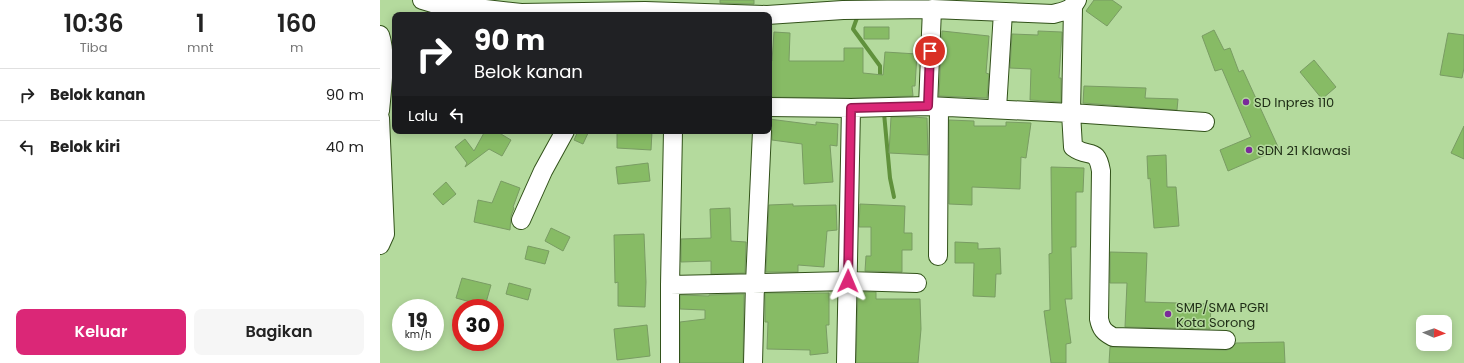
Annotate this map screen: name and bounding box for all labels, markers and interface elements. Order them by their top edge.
text: 10:36 [63,7,124,40]
text: 1 [196,7,205,40]
text: 160 [277,7,317,40]
text: 90 m [474,21,545,60]
icon: right [408,28,460,80]
pin [913,34,947,68]
text: Tiba [80,38,107,57]
text: mnt [187,38,214,57]
text: m [290,38,303,57]
icon: arrive [919,40,941,62]
text: Belok kanan [474,59,583,84]
icon: right [16,84,38,106]
text: Belok kanan [50,84,145,105]
text: 90 m [326,84,364,105]
place label: SD Inpres 110 [1254,93,1334,112]
marker: SD Inpres 110 [1241,97,1251,107]
icon: left [446,104,468,126]
text: Lalu [408,105,438,126]
icon: left [16,136,38,158]
text: Belok kiri [50,136,120,157]
text: 40 m [326,136,364,157]
place label: SDN 21 Klawasi [1257,141,1351,160]
marker: SDN 21 Klawasi [1244,145,1254,155]
position arrow [827,260,869,302]
place label: SMP/SMA PGRI Kota Sorong [1176,298,1268,332]
speed limit sign: 30 [452,299,504,351]
text: 19 [408,306,428,334]
button: Keluar [16,309,186,355]
button: Bagikan [194,309,364,355]
marker: SMP/SMA PGRI Kota Sorong [1163,309,1173,319]
north arrow [1416,315,1452,351]
map controls [1416,315,1452,351]
text: km/h [405,327,431,342]

